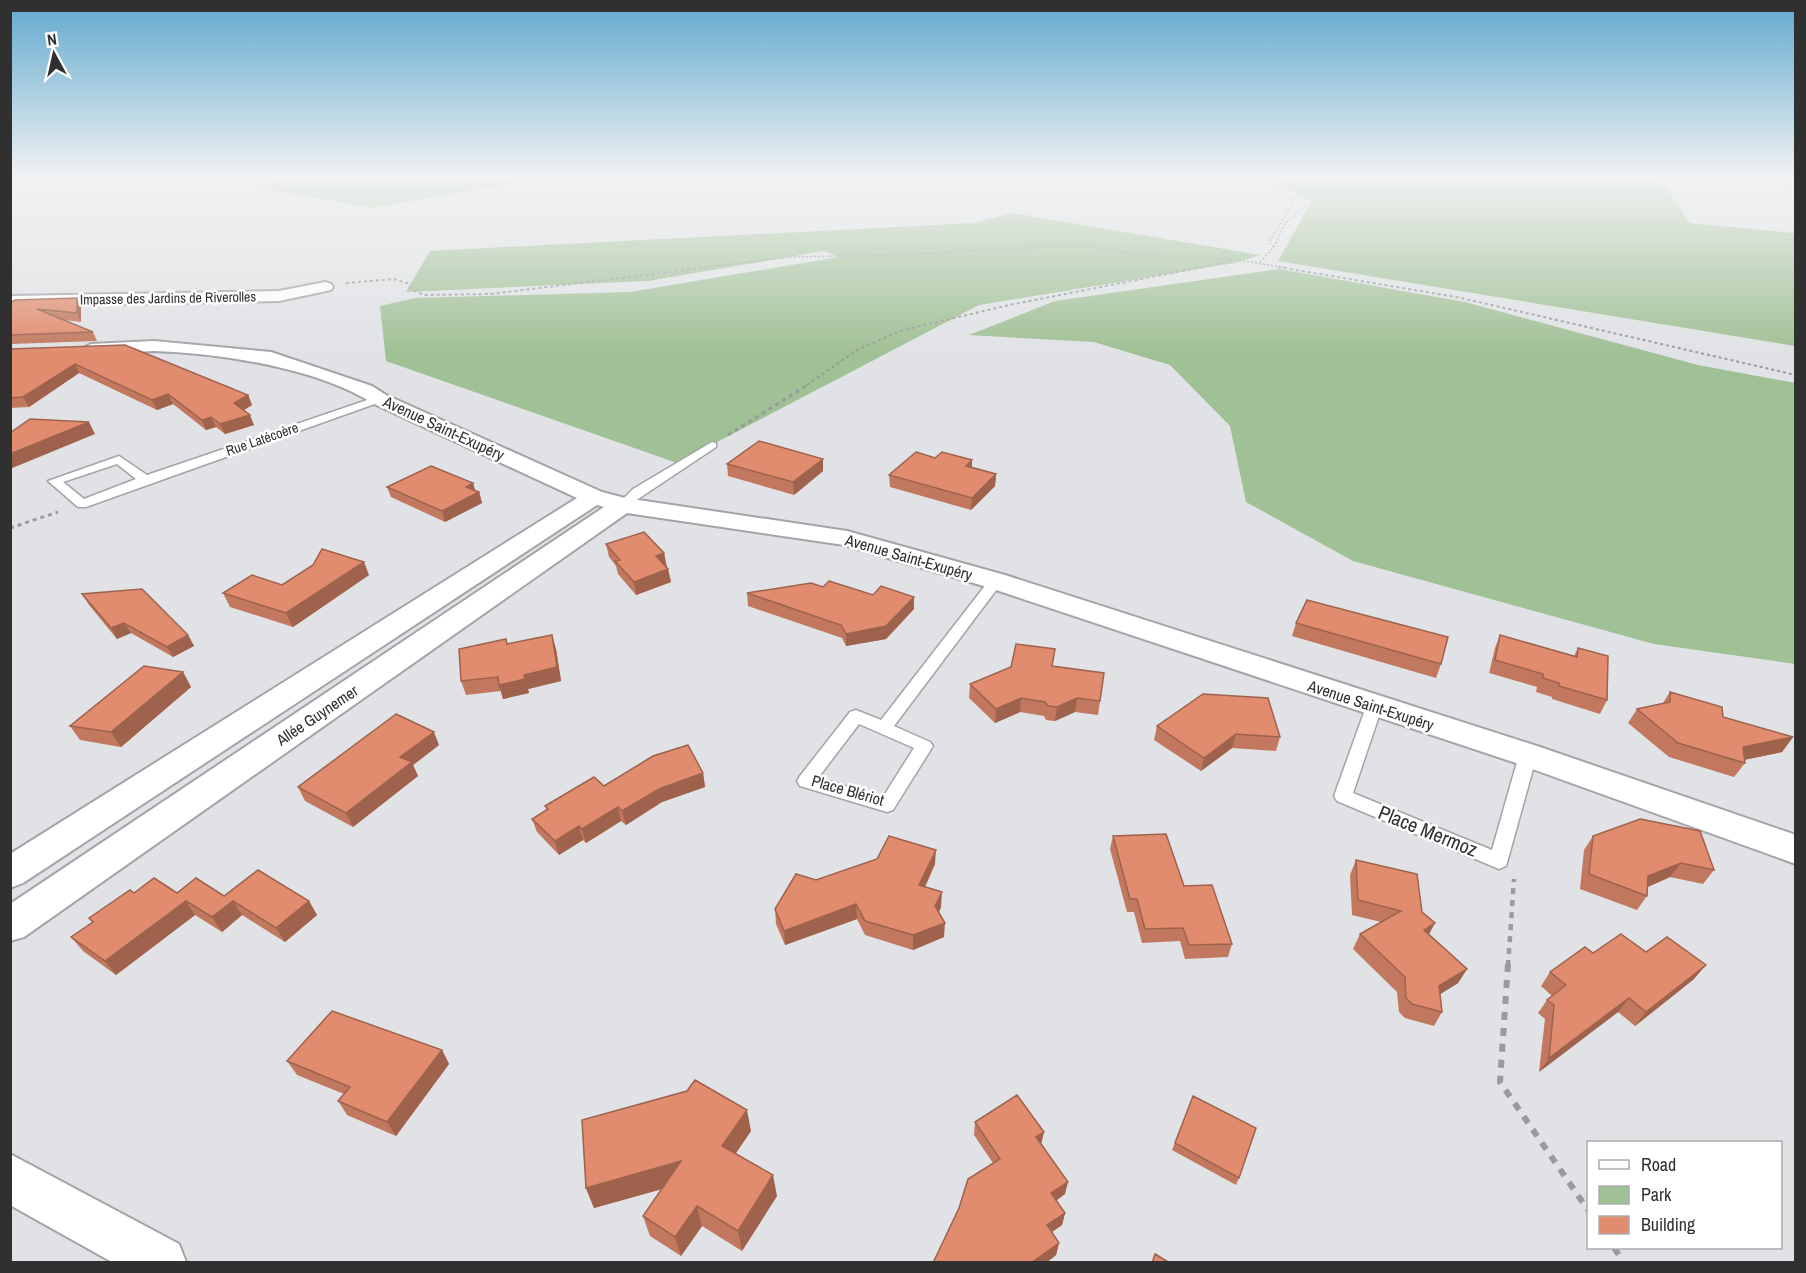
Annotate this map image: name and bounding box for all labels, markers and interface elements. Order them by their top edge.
north arrow [24,24,84,84]
text: N [46,28,58,51]
street label: Impasse des Jardins de Riverolles [80,287,256,309]
street label: Avenue Saint-Exupéry [379,390,508,466]
street label: Rue Latécoère [223,418,301,460]
street label: Avenue Saint-Exupéry [842,528,975,586]
street label: Avenue Saint-Exupéry [1304,674,1437,736]
street label: Allée Guynemer [271,679,363,751]
street label: Place Blériot [809,769,887,811]
street label: Place Mermoz [1375,798,1482,863]
legend [1587,1141,1782,1249]
text: Road [1641,1152,1676,1177]
text: Park [1641,1182,1672,1207]
text: Building [1641,1212,1696,1237]

